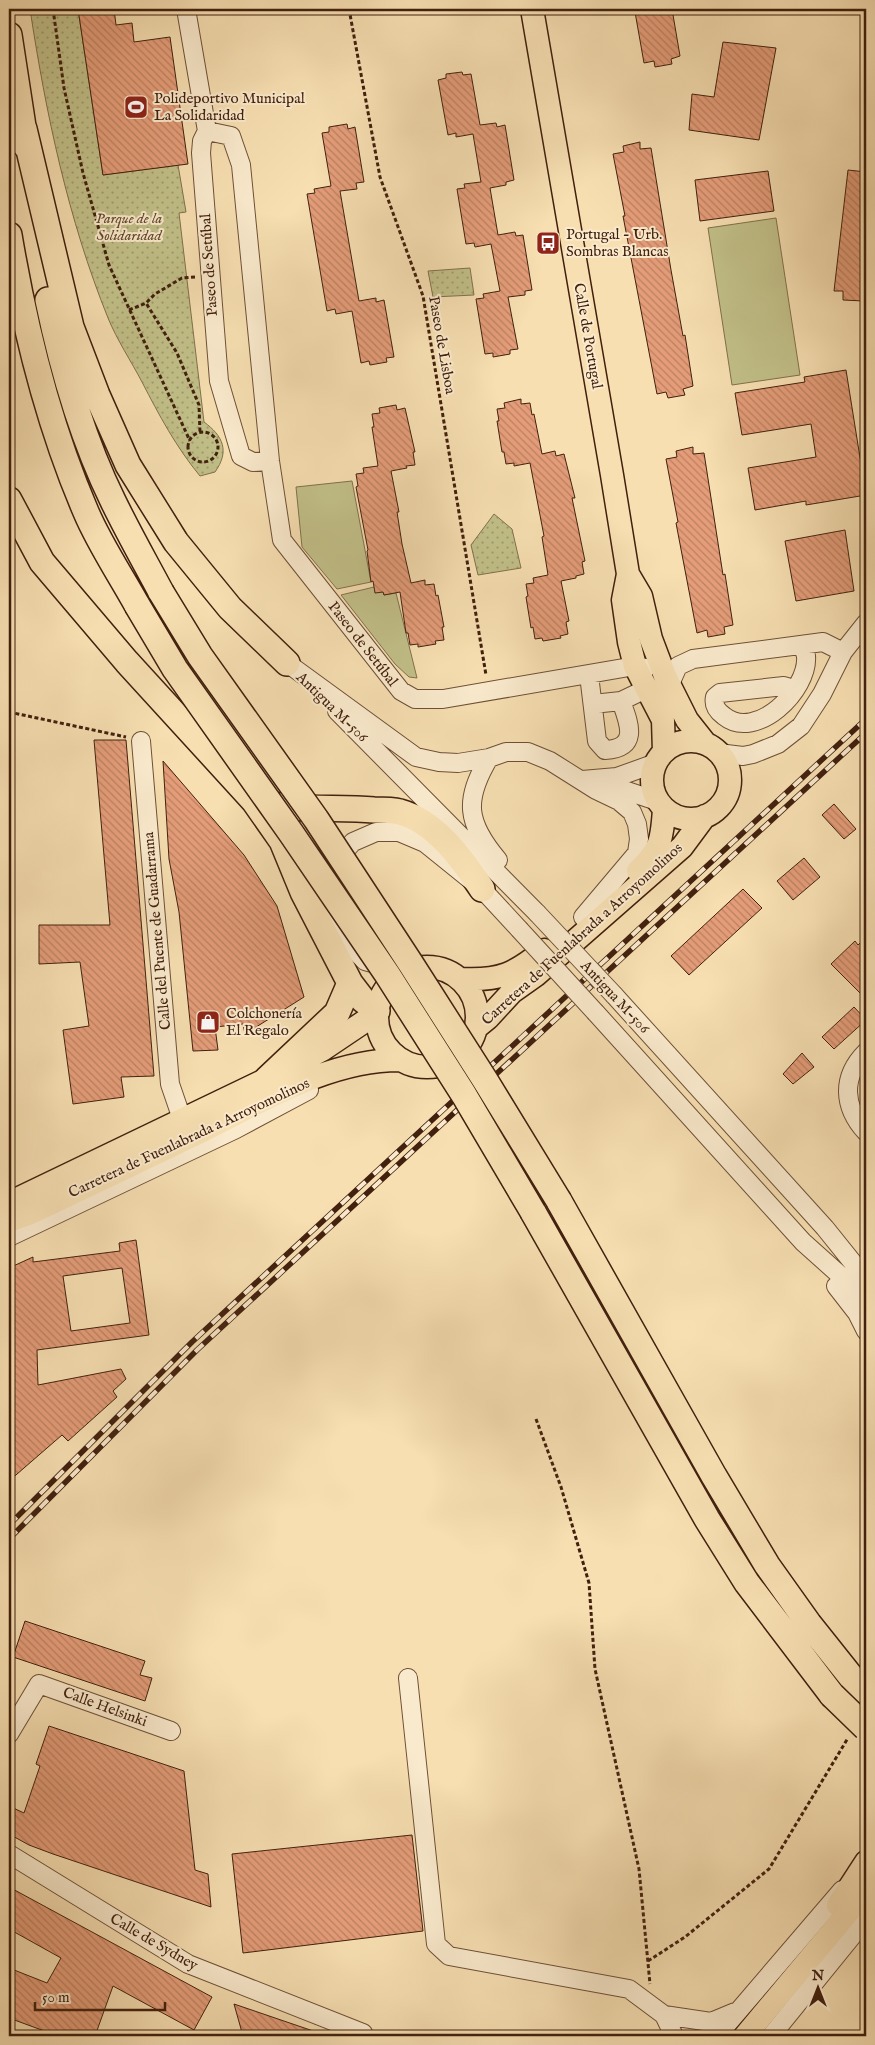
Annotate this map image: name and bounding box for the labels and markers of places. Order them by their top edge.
place label: Polideportivo Municipal La Solidaridad [154,89,306,125]
sports icon: Polideportivo Municipal La Solidaridad [123,94,149,120]
place label: Portugal - Urb. Sombras Blancas [566,225,669,261]
bus stop icon: Portugal - Urb. Sombras Blancas [535,230,561,256]
place label: Colchonería El Regalo [226,1004,303,1040]
shop icon: Colchonería El Regalo [195,1009,221,1035]

